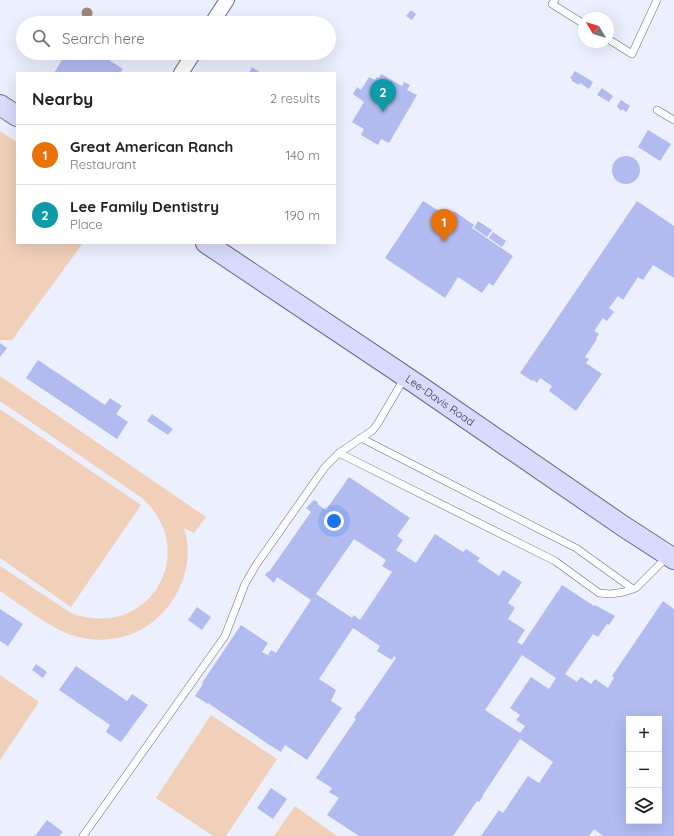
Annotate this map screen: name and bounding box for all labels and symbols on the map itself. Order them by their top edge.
north arrow [578,12,614,48]
pin: 2 [370,79,396,112]
pin: 1 [431,209,457,242]
street label: Lee-Davis Road [403,372,477,429]
your location [324,511,344,531]

